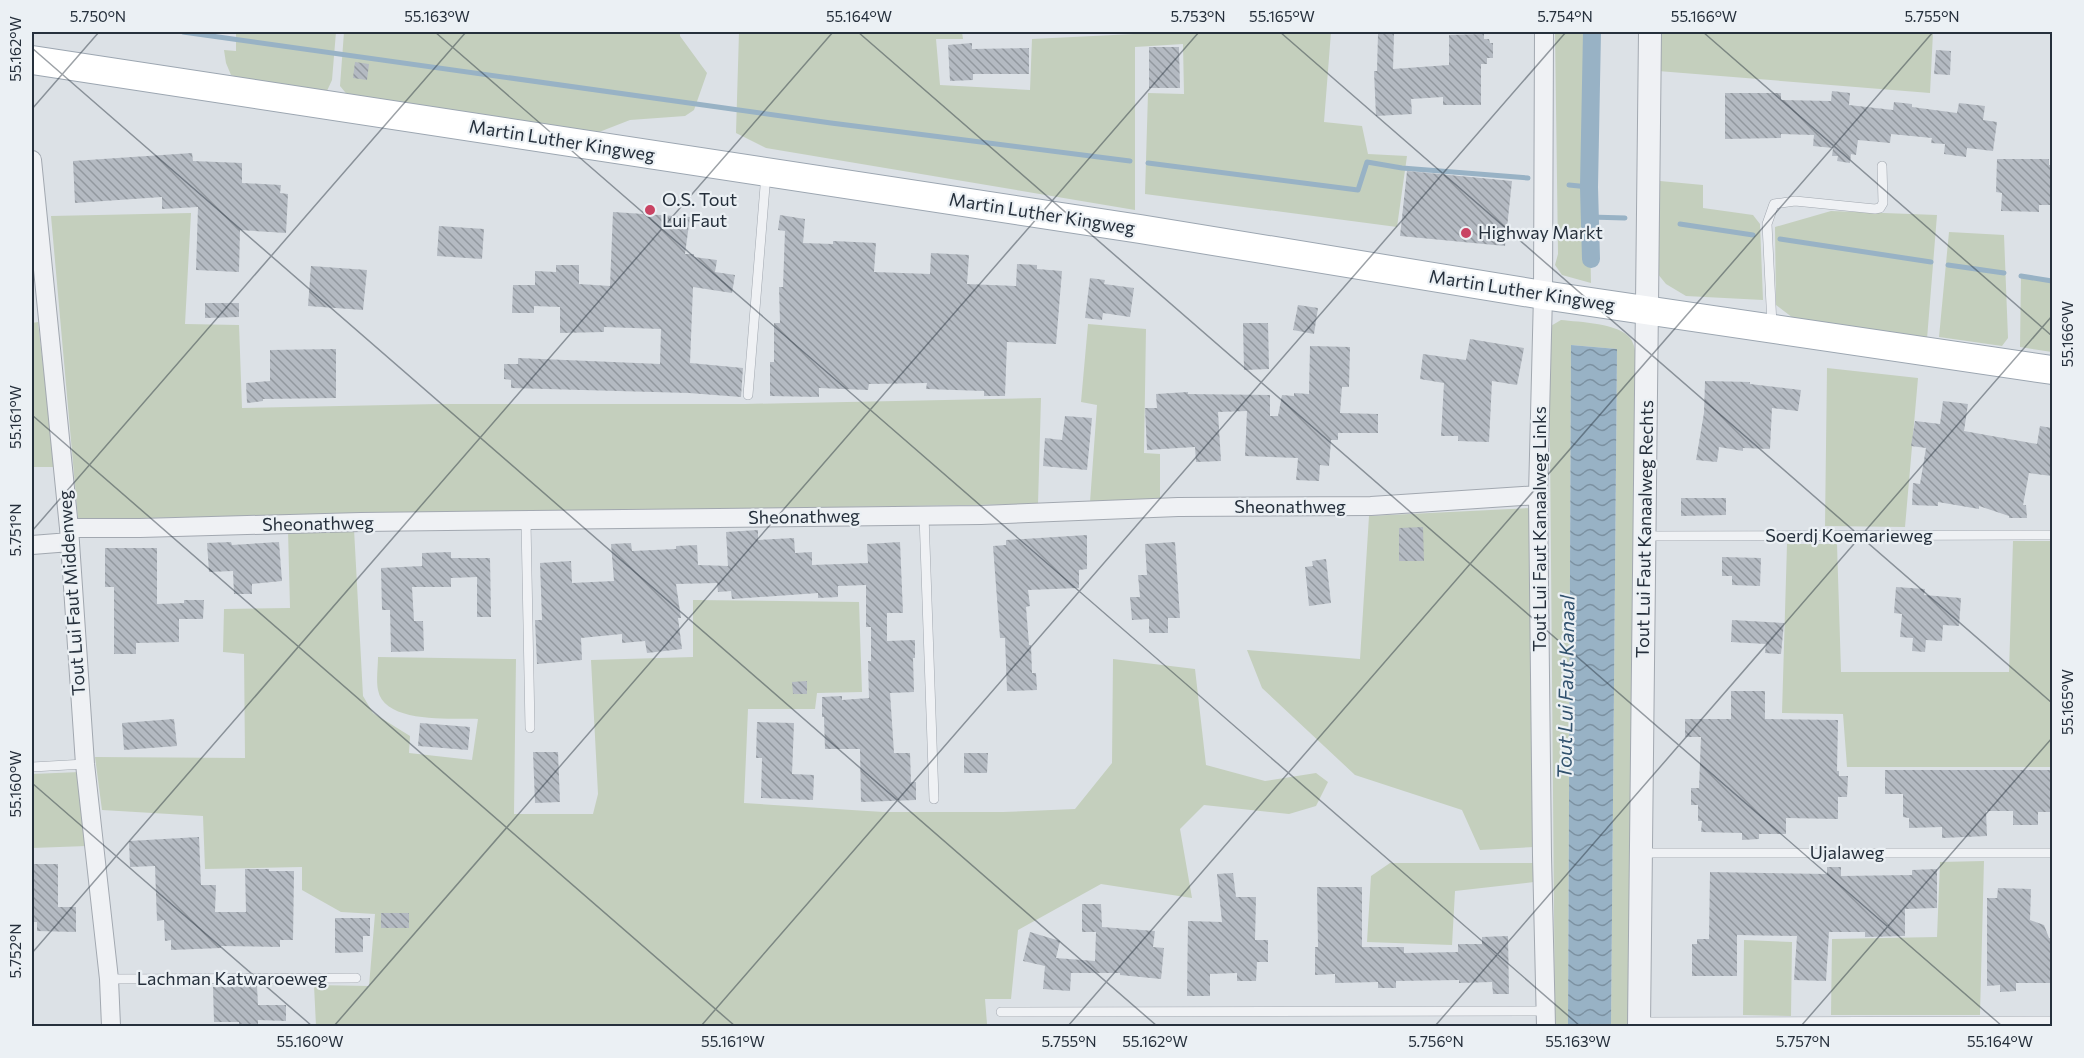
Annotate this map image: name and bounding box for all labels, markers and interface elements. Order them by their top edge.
text: 5.750°N [70,7,126,25]
text: 55.163°W [404,7,470,25]
text: 55.164°W [826,7,892,25]
text: 5.753°N [1170,7,1226,25]
text: 55.165°W [1249,7,1315,25]
text: 5.754°N [1537,7,1593,25]
text: 55.166°W [1671,7,1737,25]
text: 5.755°N [1904,7,1960,25]
text: 55.162°W [6,16,24,82]
street label: Martin Luther Kingweg [468,114,657,166]
street label: Martin Luther Kingweg [948,187,1137,239]
place label: O.S. Tout Lui Faut [662,188,737,231]
marker: O.S. Tout Lui Faut [643,203,657,217]
place label: Highway Markt [1478,221,1603,243]
marker: Highway Markt [1459,226,1473,240]
street label: Martin Luther Kingweg [1428,264,1617,316]
text: 55.166°W [2058,301,2076,367]
text: 55.161°W [6,385,24,449]
street label: Tout Lui Faut Kanaalweg Rechts [1631,400,1657,658]
street label: Tout Lui Faut Kanaalweg Links [1528,406,1550,652]
street label: Tout Lui Faut Middenweg [53,489,89,697]
street label: Sheonathweg [1234,495,1346,517]
text: 5.751°N [6,503,24,557]
street label: Sheonathweg [748,504,860,528]
street label: Sheonathweg [262,511,374,535]
street label: Soerdj Koemarieweg [1765,524,1933,546]
water label: Tout Lui Faut Kanaal [1551,594,1579,779]
text: 55.165°W [2058,669,2076,735]
text: 55.160°W [6,751,24,818]
street label: Ujalaweg [1810,841,1884,863]
text: 5.752°N [6,923,24,979]
street label: Lachman Katwaroeweg [137,967,328,989]
text: 55.160°W [277,1032,344,1050]
text: 55.161°W [701,1032,765,1050]
text: 5.755°N [1041,1032,1097,1050]
text: 55.162°W [1122,1032,1188,1050]
text: 5.756°N [1408,1032,1464,1050]
text: 55.163°W [1545,1032,1611,1050]
text: 5.757°N [1776,1032,1830,1050]
text: 55.164°W [1967,1032,2033,1050]

